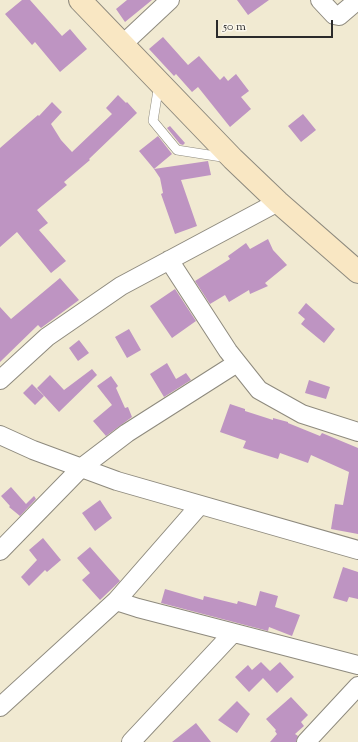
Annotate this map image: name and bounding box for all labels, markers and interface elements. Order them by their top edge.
scale bar [218,12,335,38]
text: 50 m [223,18,246,36]

